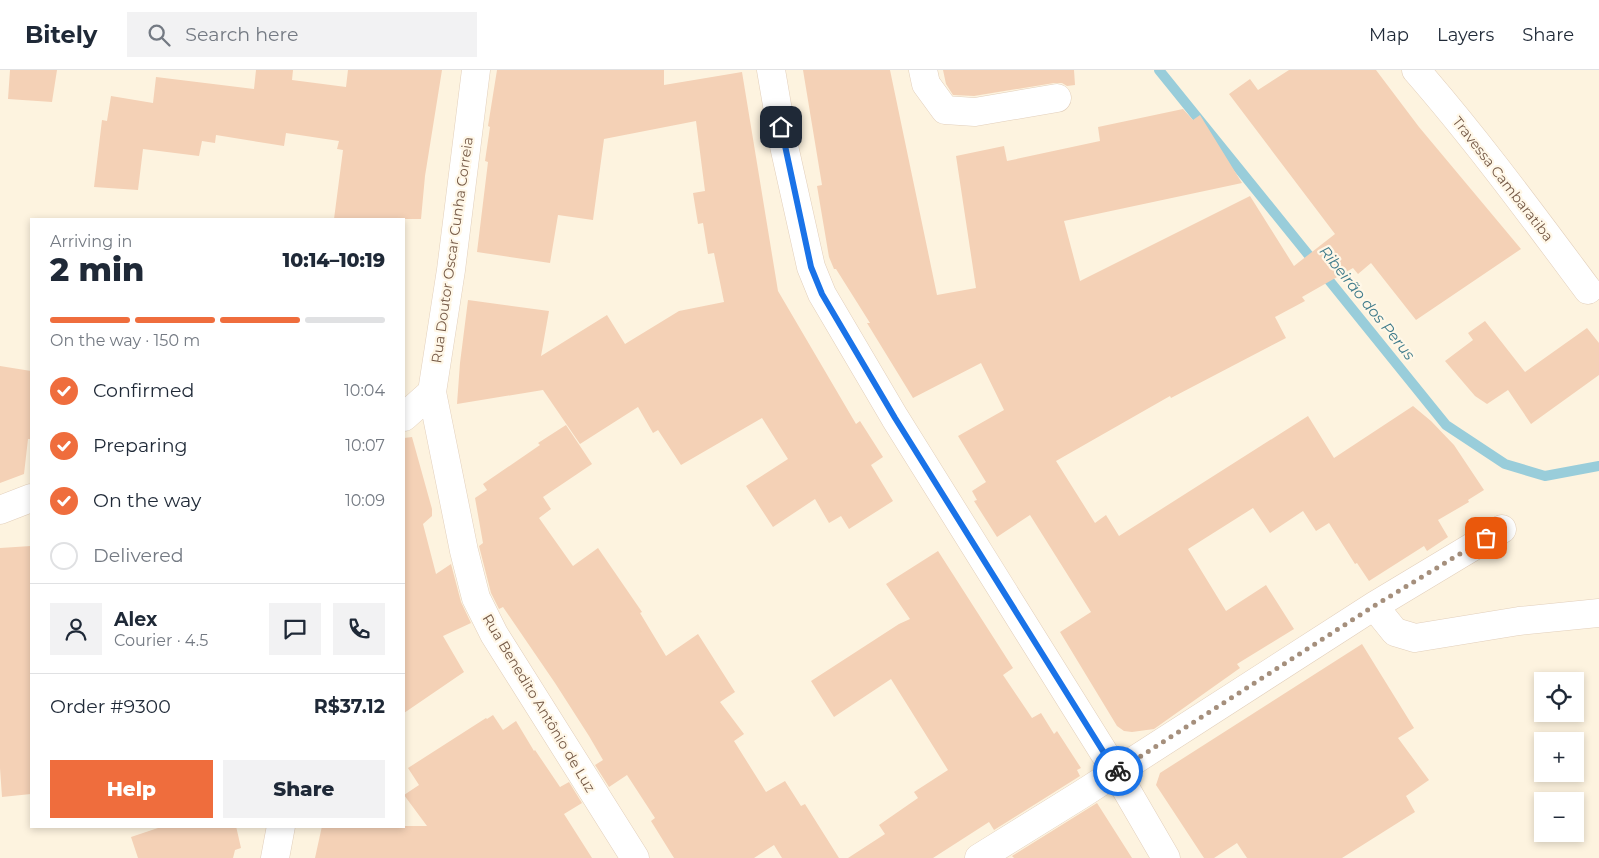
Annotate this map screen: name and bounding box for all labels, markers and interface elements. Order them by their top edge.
search box [127,12,477,57]
text: Bitely [25,20,97,49]
icon: search [145,21,173,49]
text: Search here [185,23,298,46]
text: Map [1369,24,1409,46]
text: Layers [1437,24,1494,46]
text: Share [1522,24,1574,46]
pin [760,106,802,148]
icon: home [767,113,795,141]
street label: Travessa Cambaratiba [1449,113,1557,245]
street label: Rua Doutor Oscar Cunha Correia [427,136,477,364]
text: Arriving in [50,232,132,251]
water label: Ribeirão dos Perus [1316,242,1420,364]
text: 10:14–10:19 [283,249,385,272]
text: 2 min [50,250,144,289]
text: On the way · 150 m [50,331,200,350]
icon: check [50,377,78,405]
text: Confirmed [93,379,194,402]
text: 10:04 [344,381,385,400]
icon: check [50,432,78,460]
text: Preparing [93,434,188,457]
text: 10:07 [345,436,385,455]
icon: check [50,487,78,515]
text: On the way [93,489,201,512]
text: 10:09 [345,491,385,510]
pin [1465,517,1507,559]
icon: bag [1472,524,1500,552]
text: Delivered [93,544,184,567]
button: person [50,603,102,655]
button: chat [269,603,321,655]
button: phone [333,603,385,655]
text: Alex [114,608,157,631]
street label: Rua Benedito Antônio de Luz [478,610,600,796]
text: Courier · 4.5 [114,631,208,650]
map controls [1534,672,1584,842]
button: locate [1534,672,1584,722]
text: Order #9300 [50,695,171,718]
text: R$37.12 [314,695,385,718]
button: + [1534,732,1584,782]
courier [1093,746,1143,796]
icon: bike [1104,757,1132,785]
button: Help [50,760,213,818]
button: Share [223,760,385,818]
button: − [1534,792,1584,842]

